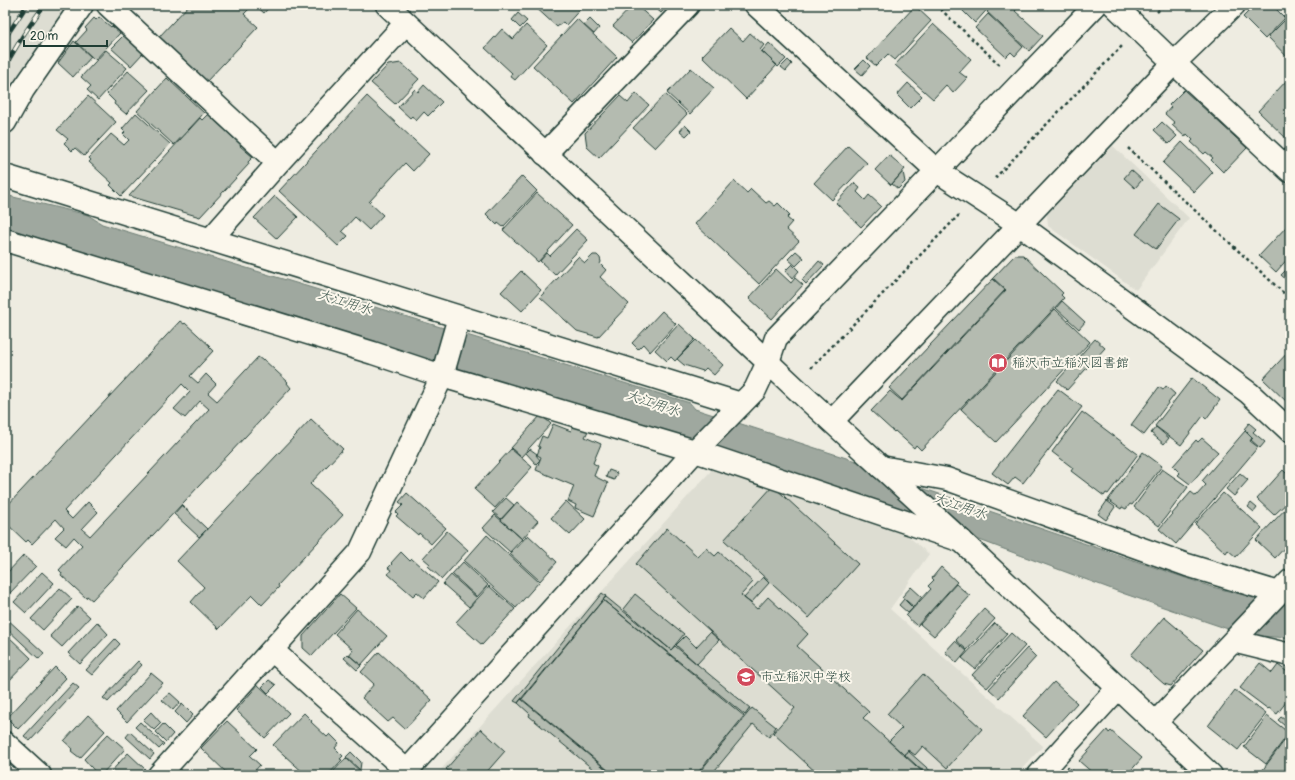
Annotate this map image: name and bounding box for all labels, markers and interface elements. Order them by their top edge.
scale bar [24,22,107,48]
text: 20 m [30,29,59,44]
water label: 大江用水 [316,286,374,318]
library icon: 稲沢市立稲沢図書館 [987,352,1009,374]
place label: 稲沢市立稲沢図書館 [1012,355,1129,371]
water label: 大江用水 [624,386,682,420]
water label: 大江用水 [931,489,989,523]
school or university icon: 市立稲沢中学校 [735,666,757,688]
place label: 市立稲沢中学校 [760,669,851,685]

